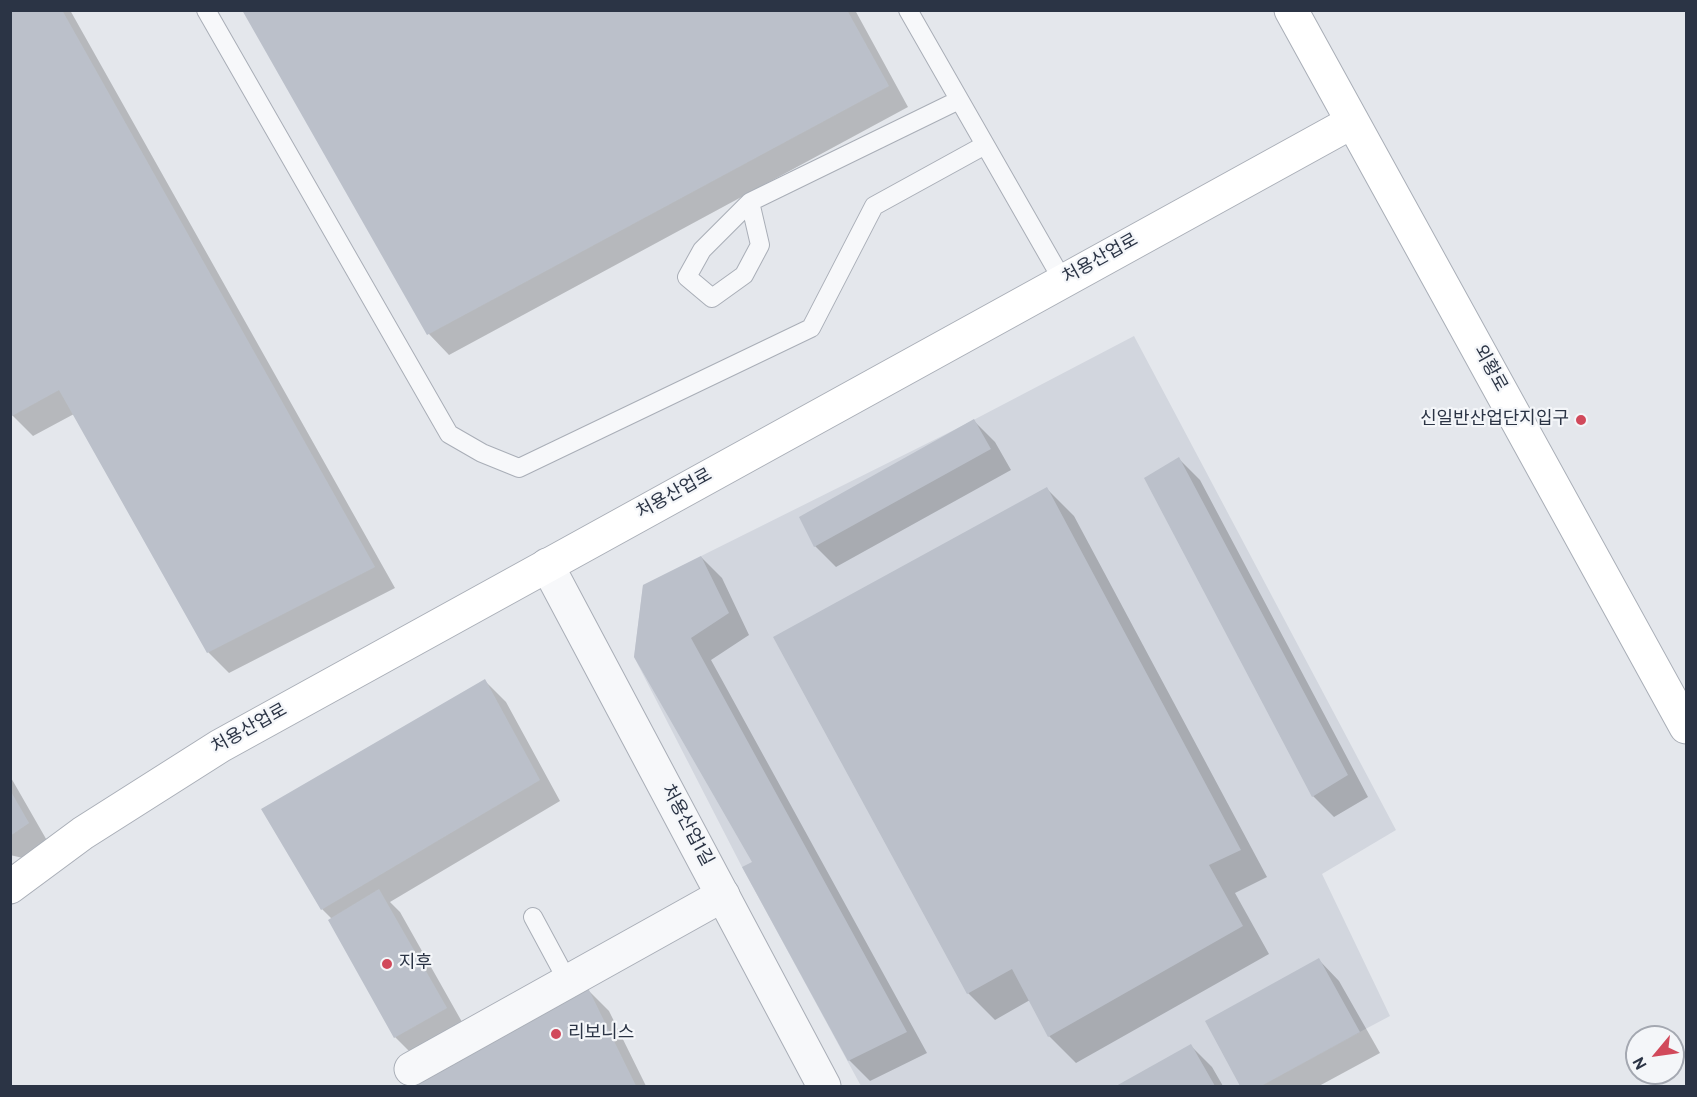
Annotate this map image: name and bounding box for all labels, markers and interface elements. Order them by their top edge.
street label: 처용산업로 [1060,230,1142,290]
street label: 외황로 [1468,342,1510,396]
place label: 신일반산업단지입구 [1420,409,1569,431]
marker: 신일반산업단지입구 [1574,413,1588,427]
street label: 처용산업로 [634,465,716,525]
street label: 처용산업로 [209,700,291,760]
street label: 처용산업1길 [655,781,717,871]
place label: 지후 [399,953,432,975]
marker: 지후 [380,957,394,971]
place label: 리보니스 [568,1023,634,1045]
north arrow [1625,1025,1685,1085]
marker: 리보니스 [549,1027,563,1041]
text: N [1629,1053,1653,1073]

